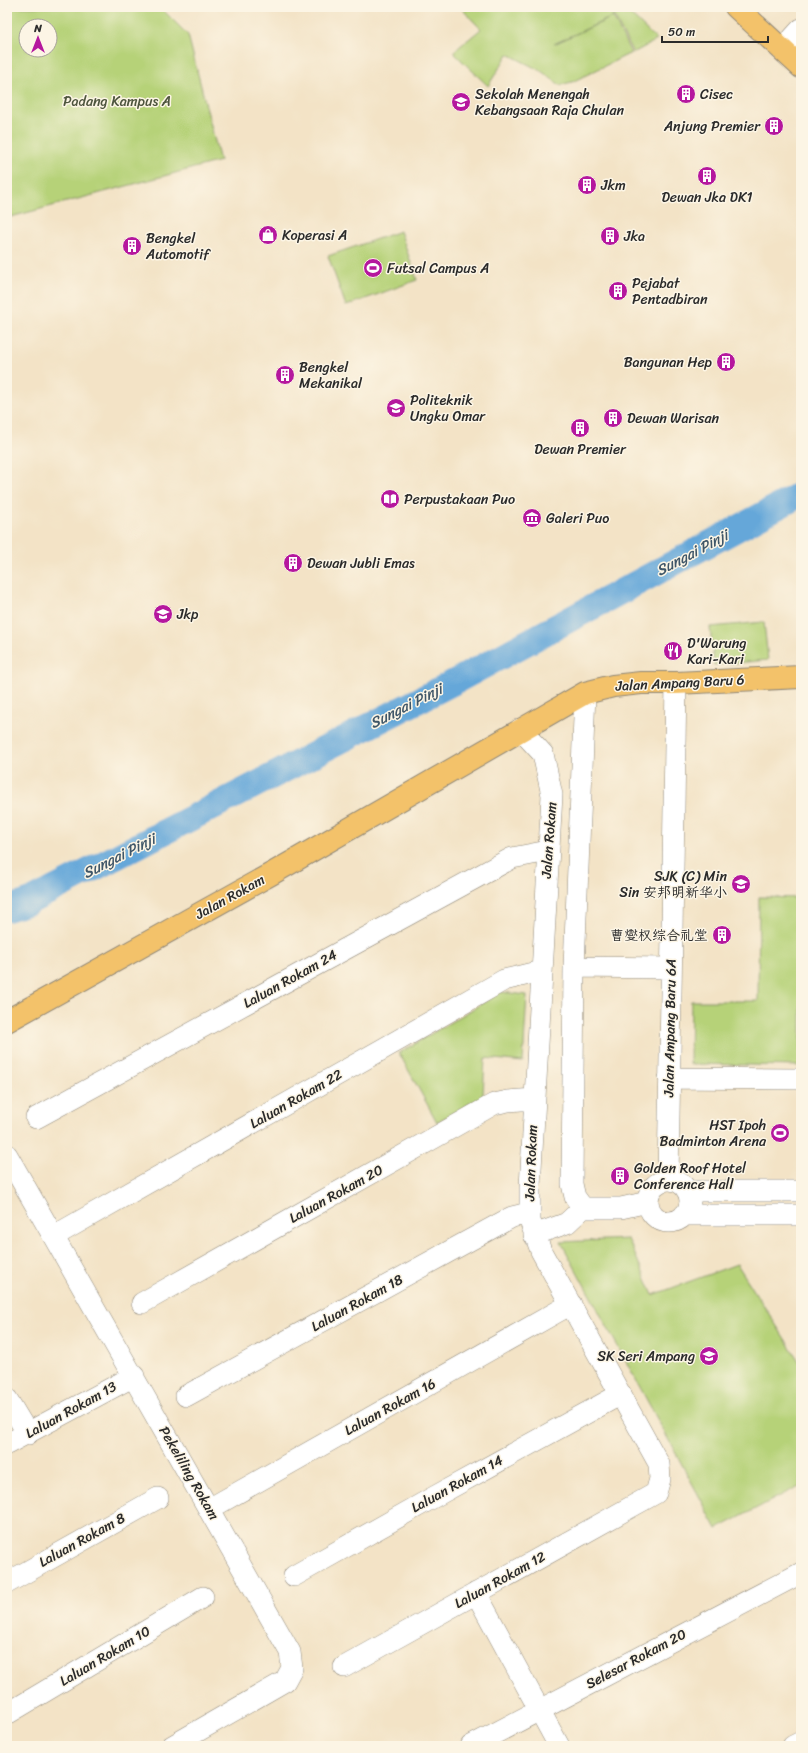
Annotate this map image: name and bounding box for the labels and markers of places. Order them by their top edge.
place label: Sekolah Menengah Kebangsaan Raja Chulan [475,82,625,123]
place label: Cisec [700,82,733,107]
building icon: Cisec [675,83,697,105]
school or university icon: Sekolah Menengah Kebangsaan Raja Chulan [450,91,472,113]
place label: Anjung Premier [663,114,761,139]
building icon: Anjung Premier [763,115,785,137]
building icon: Dewan Jka DK1 [696,165,718,187]
place label: Jkm [600,173,626,198]
building icon: Jkm [576,174,598,196]
place label: Dewan Jka DK1 [661,185,753,210]
place label: Koperasi A [282,223,347,248]
shop icon: Koperasi A [257,224,279,246]
place label: Jka [623,224,645,249]
building icon: Jka [599,225,621,247]
place label: Bengkel Automotif [145,226,211,267]
building icon: Bengkel Automotif [121,235,143,257]
place label: Futsal Campus A [387,256,489,281]
sports icon: Futsal Campus A [362,257,384,279]
place label: Pejabat Pentadbiran [632,271,708,312]
building icon: Pejabat Pentadbiran [607,280,629,302]
place label: Bangunan Hep [624,350,713,375]
building icon: Bangunan Hep [715,351,737,373]
place label: Bengkel Mekanikal [299,355,363,396]
building icon: Bengkel Mekanikal [274,364,296,386]
place label: Politeknik Ungku Omar [410,388,486,429]
school or university icon: Politeknik Ungku Omar [385,397,407,419]
place label: Dewan Warisan [627,406,720,431]
building icon: Dewan Warisan [602,407,624,429]
building icon: Dewan Premier [569,417,591,439]
place label: Dewan Premier [534,437,627,462]
place label: Perpustakaan Puo [404,487,515,512]
library icon: Perpustakaan Puo [379,488,401,510]
place label: Galeri Puo [546,506,609,531]
museum icon: Galeri Puo [521,507,543,529]
place label: Dewan Jubli Emas [307,551,415,576]
building icon: Dewan Jubli Emas [282,552,304,574]
place label: Jkp [176,602,199,627]
school or university icon: Jkp [152,603,174,625]
place label: D'Warung Kari-Kari [687,631,747,672]
restaurant icon: D'Warung Kari-Kari [662,640,684,662]
place label: SJK (C) Min Sin 安邦明新华小 [619,864,727,905]
school or university icon: SJK (C) Min Sin 安邦明新华小 [730,873,752,895]
place label: 曹燮权综合礼堂 [610,923,708,948]
building icon: 曹燮权综合礼堂 [711,924,733,946]
place label: HST Ipoh Badminton Arena [660,1113,767,1154]
sports icon: HST Ipoh Badminton Arena [769,1122,791,1144]
place label: Golden Roof Hotel Conference Hall [634,1156,747,1197]
building icon: Golden Roof Hotel Conference Hall [609,1165,631,1187]
place label: SK Seri Ampang [597,1344,695,1369]
school or university icon: SK Seri Ampang [698,1345,720,1367]

